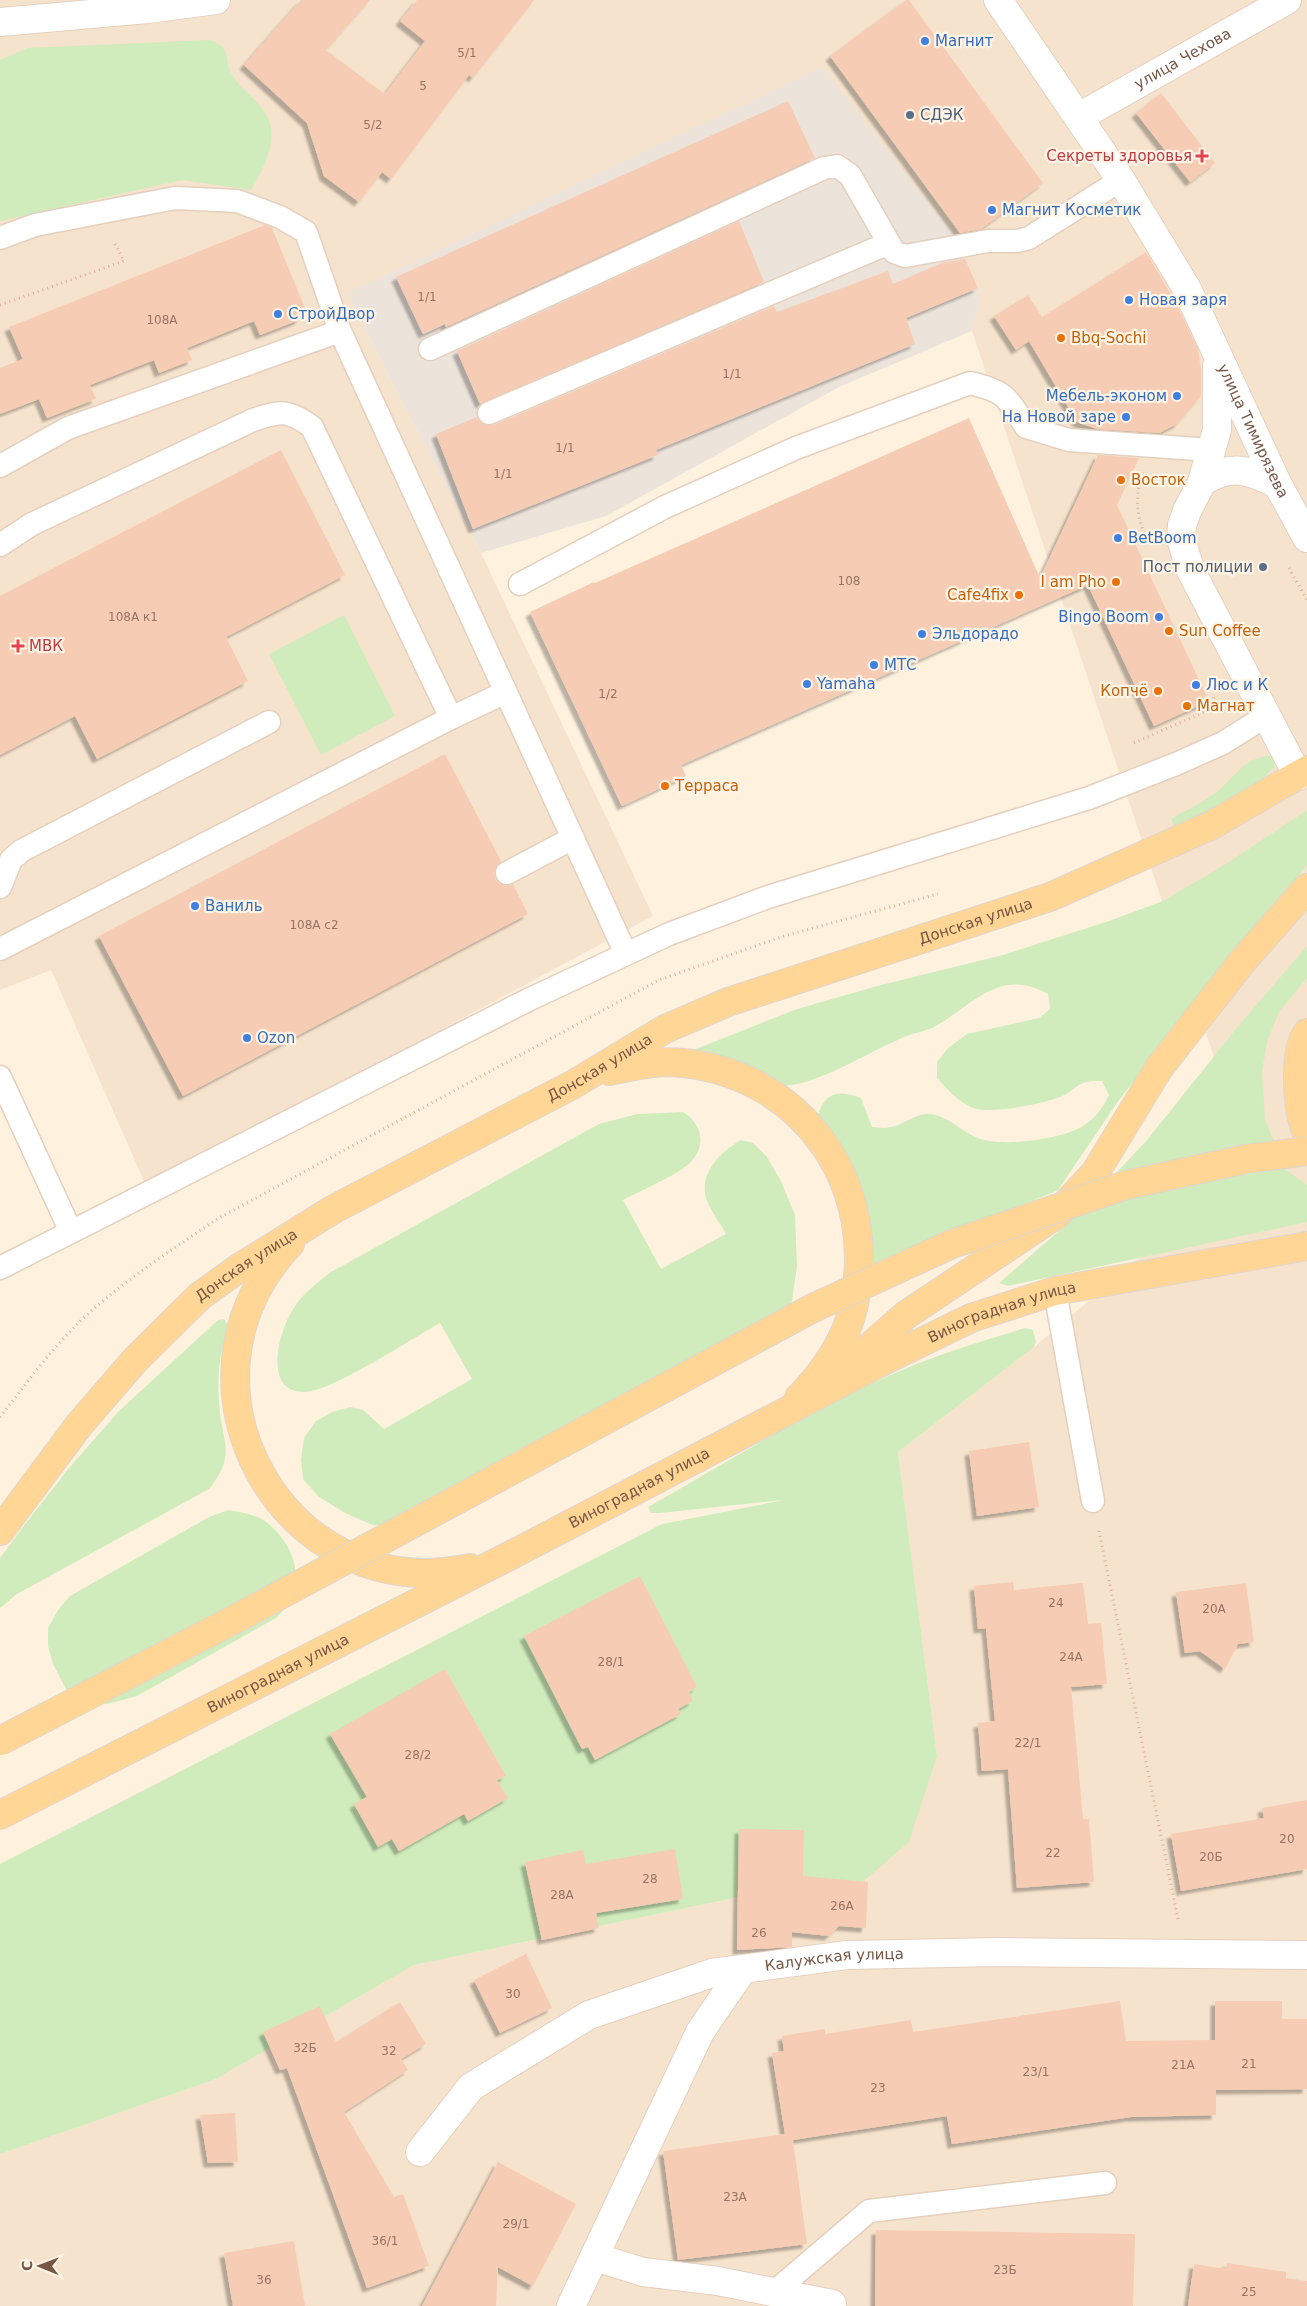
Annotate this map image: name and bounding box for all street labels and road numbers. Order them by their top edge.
street label: улица Чехова [1131,24,1234,93]
street label: улица Тимирязева [1214,361,1292,501]
street label: Донская улица [916,894,1035,948]
street label: Донская улица [544,1030,655,1105]
street label: Донская улица [192,1225,301,1305]
street label: Виноградная улица [925,1278,1077,1347]
street label: Виноградная улица [566,1444,713,1532]
street label: Виноградная улица [204,1630,352,1717]
street label: Калужская улица [764,1945,904,1975]

